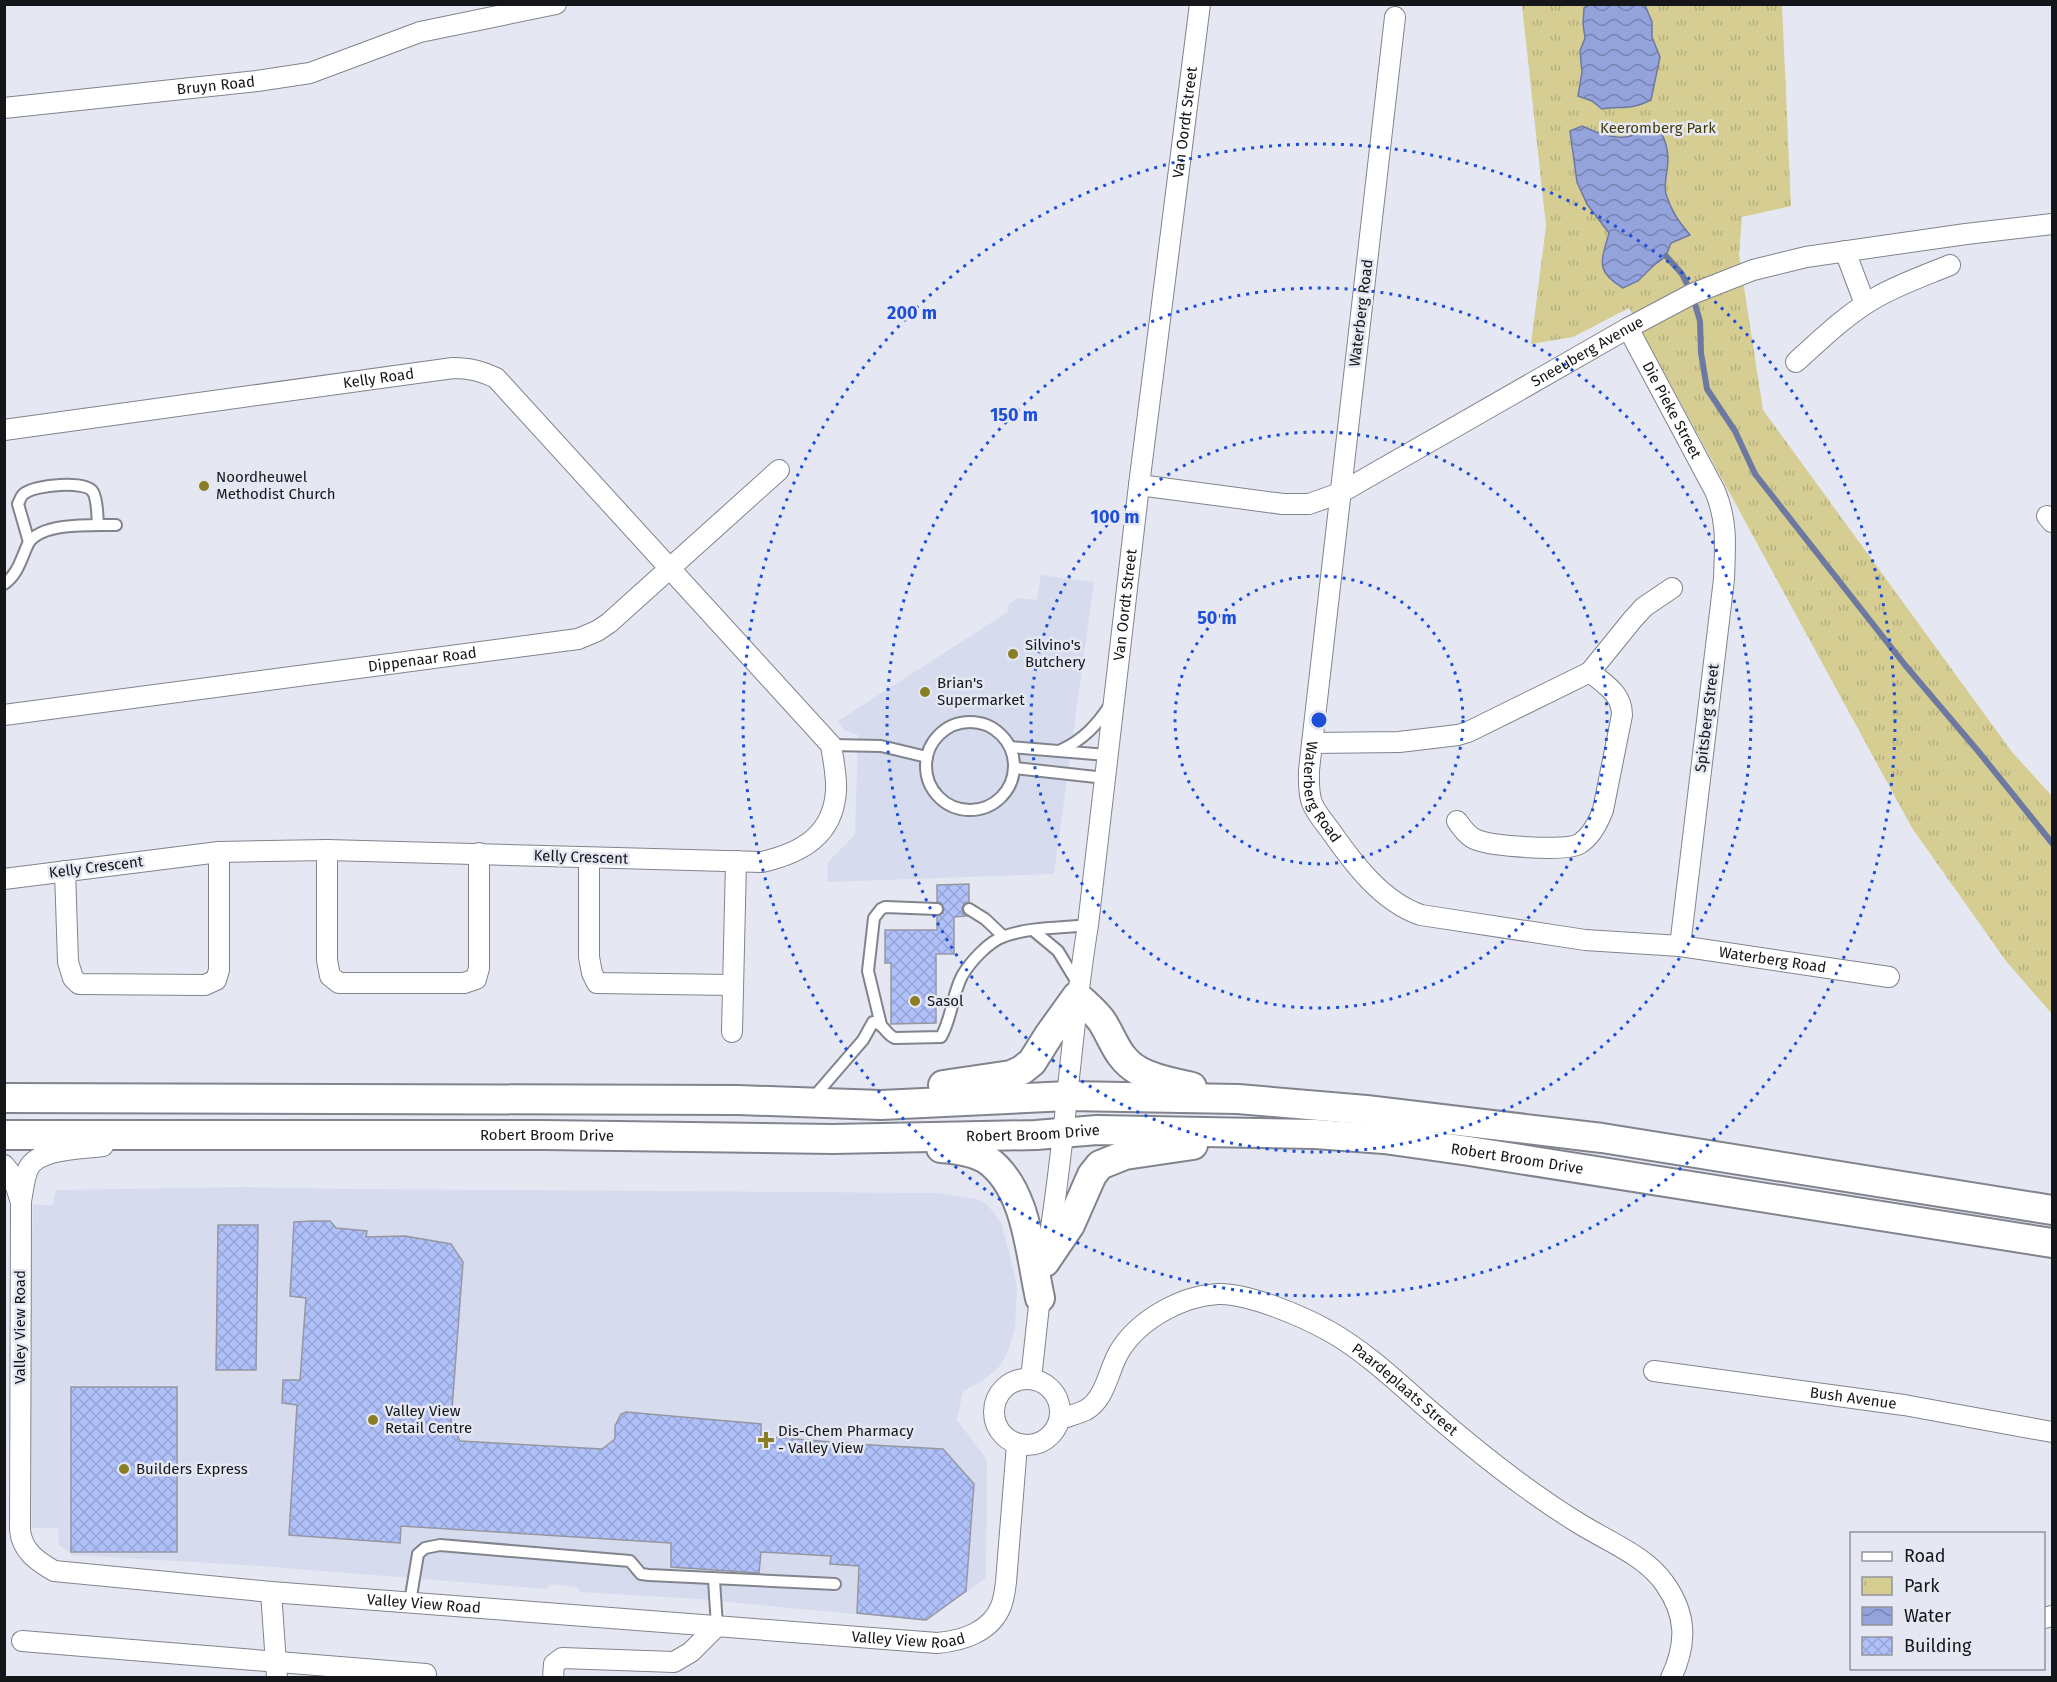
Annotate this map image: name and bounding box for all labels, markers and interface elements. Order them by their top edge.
street label: Van Oordt Street [1169,65,1201,179]
street label: Bruyn Road [176,72,256,99]
park label: Keeromberg Park [1600,119,1716,137]
street label: Waterberg Road [1345,258,1377,368]
text: 200 m [887,302,937,324]
street label: Sneeuberg Avenue [1528,312,1646,391]
street label: Die Pieke Street [1638,358,1705,462]
street label: Kelly Road [342,364,415,392]
text: 150 m [990,404,1038,426]
place label: Noordheuwel Methodist Church [216,468,335,503]
marker: Noordheuwel Methodist Church [197,479,211,493]
text: 100 m [1091,506,1139,528]
street label: Van Oordt Street [1110,547,1141,662]
text: 50 m [1197,607,1237,629]
place label: Silvino's Butchery [1025,636,1086,671]
street label: Dippenaar Road [367,644,478,676]
marker: Silvino's Butchery [1006,647,1020,661]
street label: Spitsberg Street [1691,662,1723,773]
place label: Brian's Supermarket [937,674,1025,709]
marker: Brian's Supermarket [918,685,932,699]
centre of rings [1309,710,1329,730]
street label: Waterberg Road [1300,740,1345,846]
street label: Kelly Crescent [533,846,629,868]
street label: Kelly Crescent [48,852,145,882]
street label: Waterberg Road [1718,943,1827,977]
place label: Sasol [927,992,964,1010]
marker: Sasol [908,994,922,1008]
street label: Robert Broom Drive [966,1121,1100,1145]
street label: Robert Broom Drive [480,1126,614,1145]
street label: Robert Broom Drive [1450,1140,1585,1178]
street label: Valley View Road [11,1270,29,1384]
street label: Paardeplaats Street [1348,1339,1462,1440]
street label: Bush Avenue [1809,1383,1898,1413]
place label: Valley View Retail Centre [385,1402,472,1437]
marker: Valley View Retail Centre [366,1413,380,1427]
place label: Dis-Chem Pharmacy - Valley View [778,1422,914,1457]
marker: Dis-Chem Pharmacy - Valley View [759,1433,773,1447]
place label: Builders Express [136,1460,248,1478]
marker: Builders Express [117,1462,131,1476]
legend [1850,1532,2045,1670]
text: Road [1904,1545,1946,1567]
text: Park [1904,1575,1940,1597]
street label: Valley View Road [366,1590,481,1617]
text: Water [1904,1605,1951,1627]
street label: Valley View Road [851,1627,967,1652]
text: Building [1904,1635,1972,1657]

